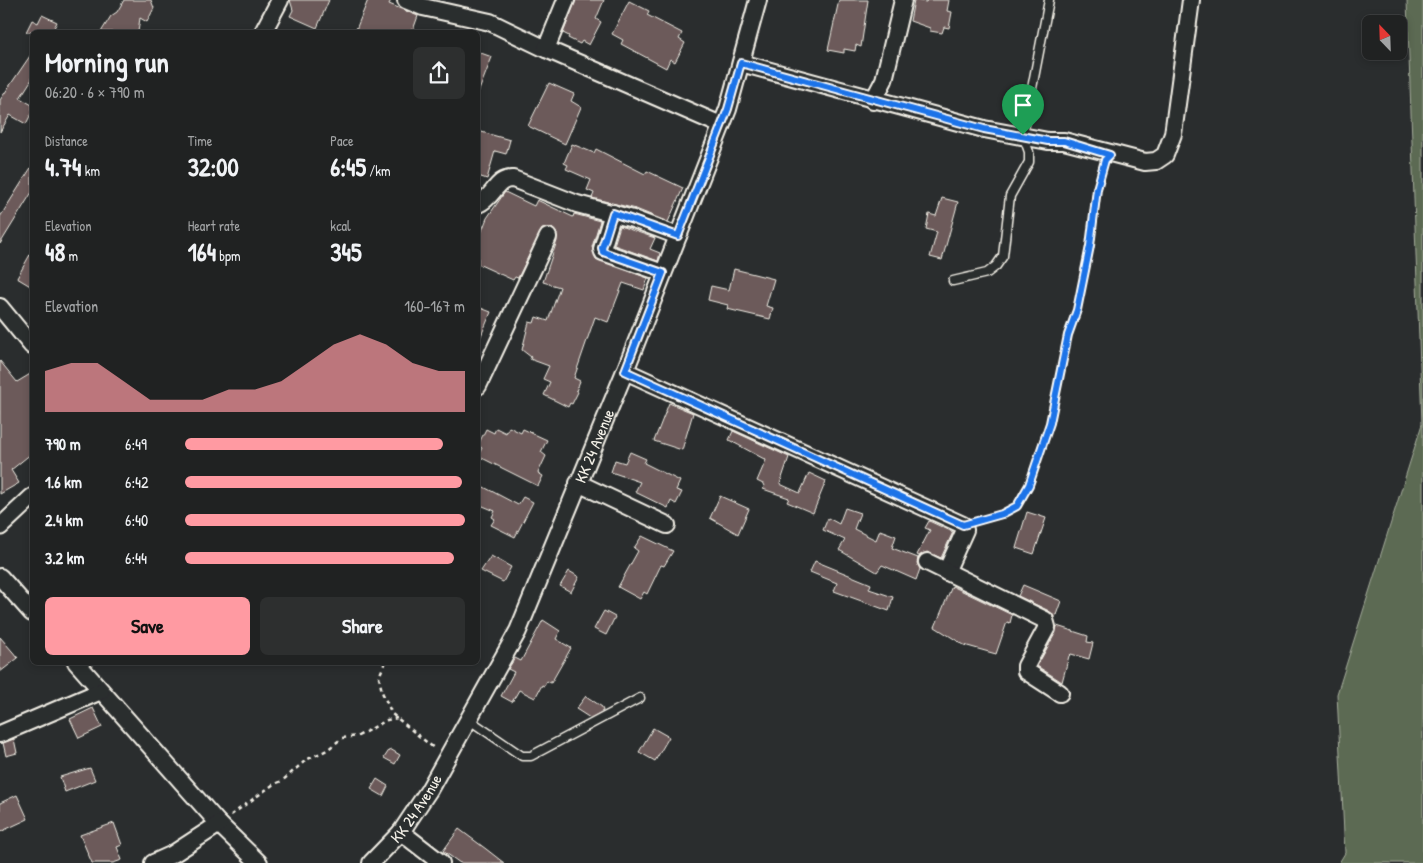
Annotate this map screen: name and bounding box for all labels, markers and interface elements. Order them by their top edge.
north arrow [1362,15,1408,60]
map controls [1362,15,1407,60]
text: Morning run [45,43,169,81]
button: share [413,47,465,99]
text: 06:20 · 6 × 790 m [45,81,145,103]
pin [1002,84,1044,135]
icon: arrive [1009,91,1037,119]
text: Distance [45,131,88,150]
text: Time [188,131,212,150]
text: Pace [330,131,354,150]
text: 4.74 [45,150,81,184]
text: 32:00 [188,150,239,184]
text: 6:45 [330,150,366,184]
text: km [81,161,100,180]
text: /km [366,161,391,180]
text: Elevation [45,216,92,235]
text: Heart rate [188,216,240,235]
text: kcal [330,216,351,235]
text: 48 [45,235,65,269]
text: 164 [188,235,216,269]
text: 345 [330,235,361,269]
text: m [65,246,78,265]
text: bpm [216,246,241,265]
text: Elevation [45,295,98,317]
text: 160–167 m [404,295,465,317]
street label: KK 24 Avenue [569,405,619,486]
text: 790 m [45,433,81,455]
text: 6:49 [125,433,147,455]
text: 1.6 km [45,471,82,493]
text: 6:42 [125,471,149,493]
text: 2.4 km [45,509,83,531]
text: 6:40 [125,509,148,531]
text: 3.2 km [45,547,84,569]
text: 6:44 [125,547,147,569]
button: Save [45,597,250,655]
button: Share [260,597,465,655]
street label: KK 24 Avenue [385,770,447,848]

